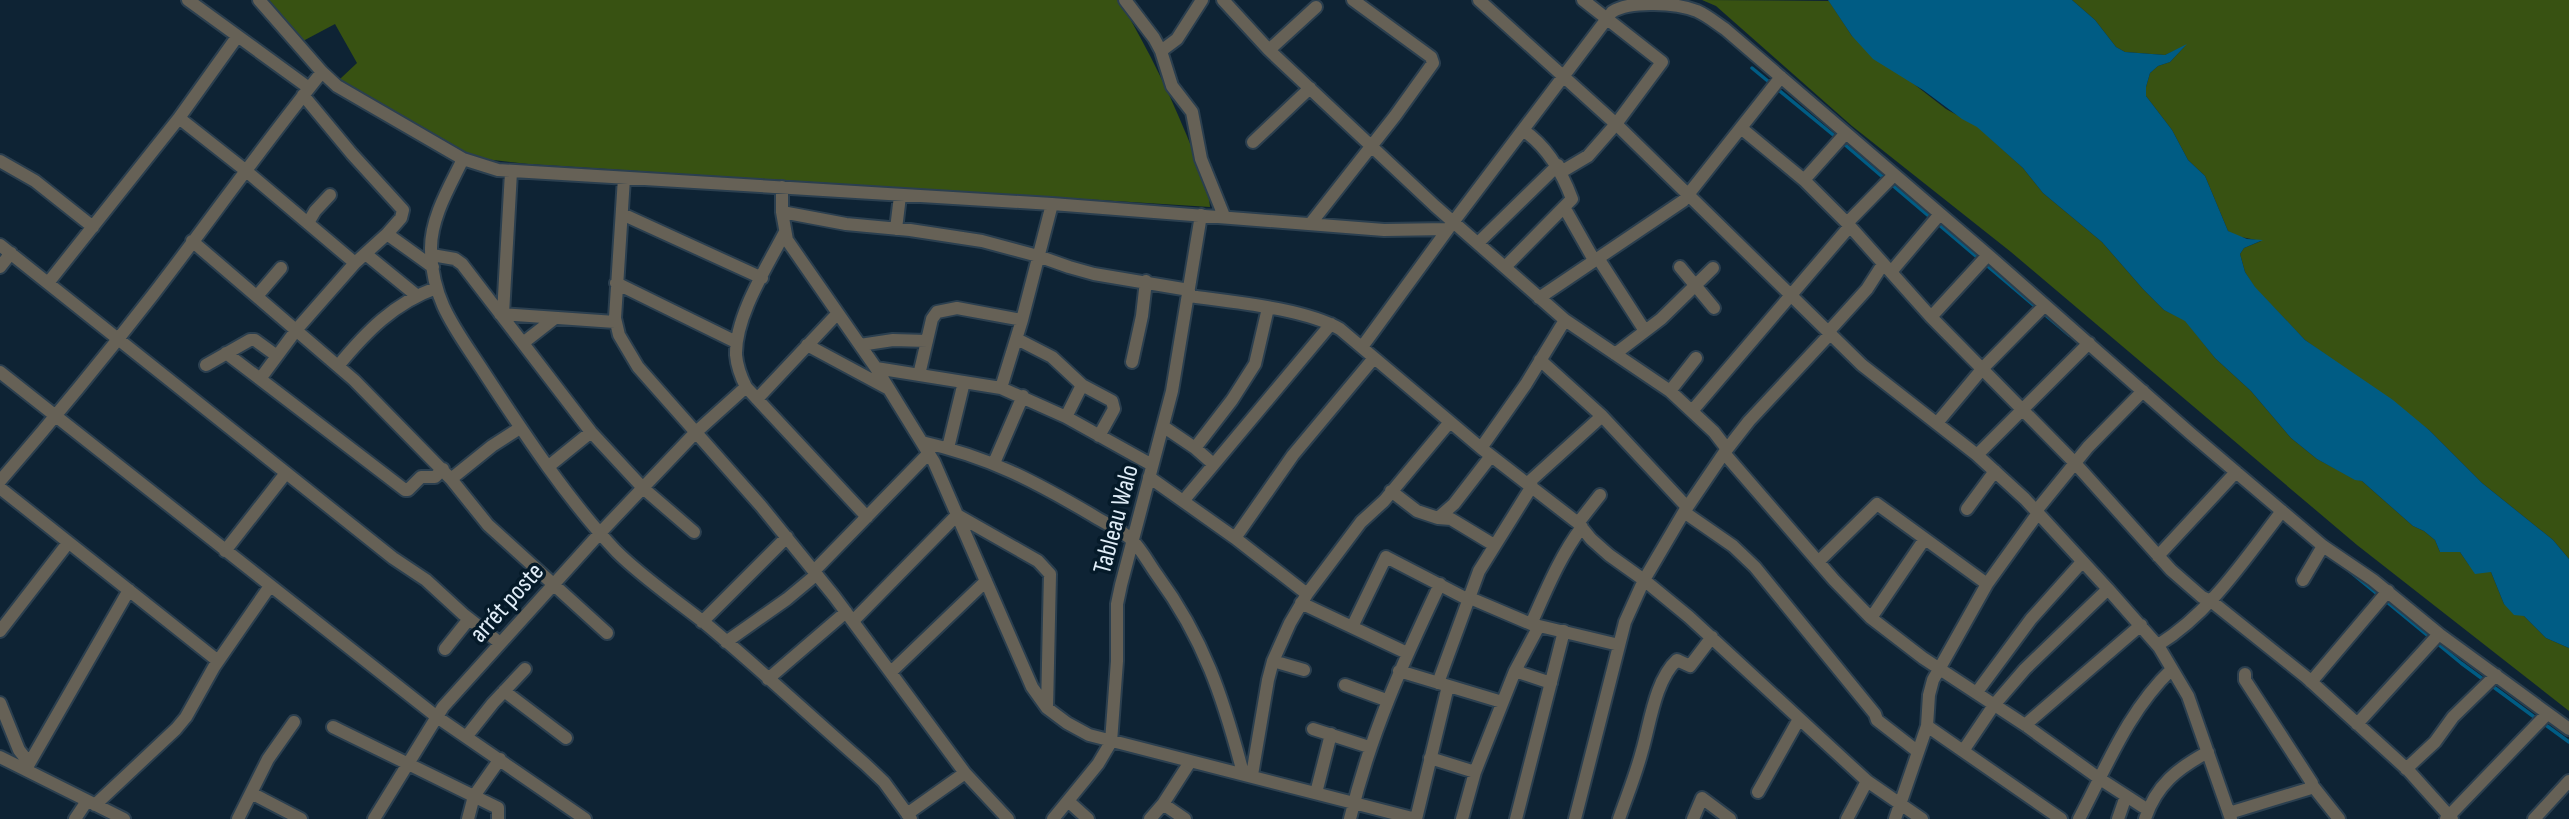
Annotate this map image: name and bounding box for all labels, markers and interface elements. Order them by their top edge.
street label: Tableau Walo [1087,461,1146,577]
street label: arrét poste [463,557,551,649]

